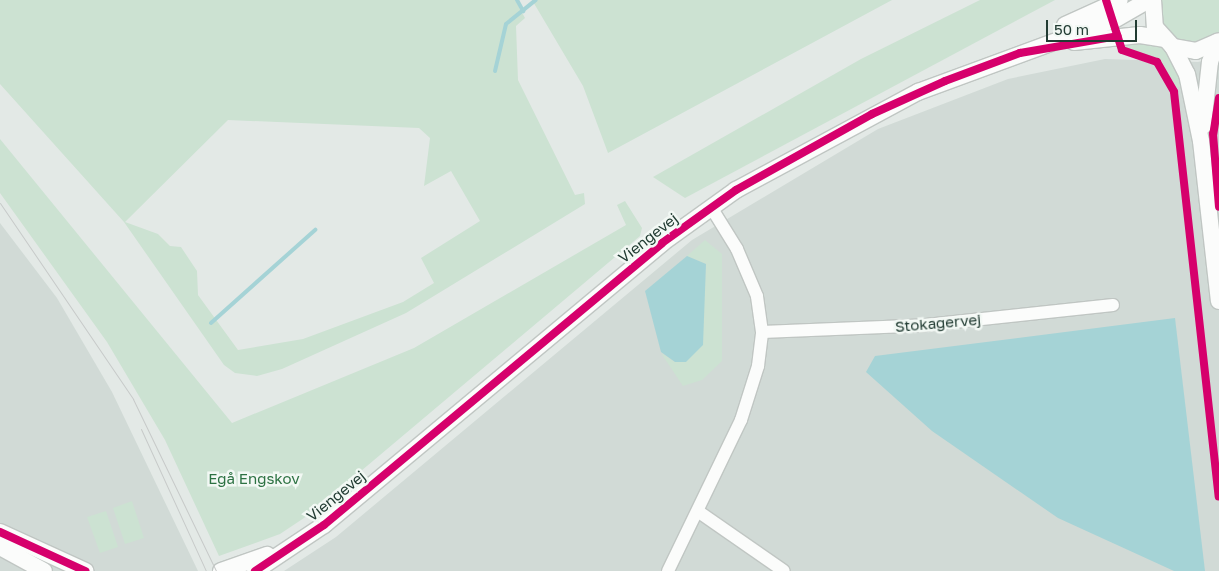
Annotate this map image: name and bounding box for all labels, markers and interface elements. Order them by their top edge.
scale bar [1049,10,1140,42]
text: 50 m [1054,20,1089,38]
street label: Viengevej [615,209,681,267]
street label: Stokagervej [894,310,982,336]
street label: Viengevej [303,467,369,525]
park label: Egå Engskov [208,470,300,488]

